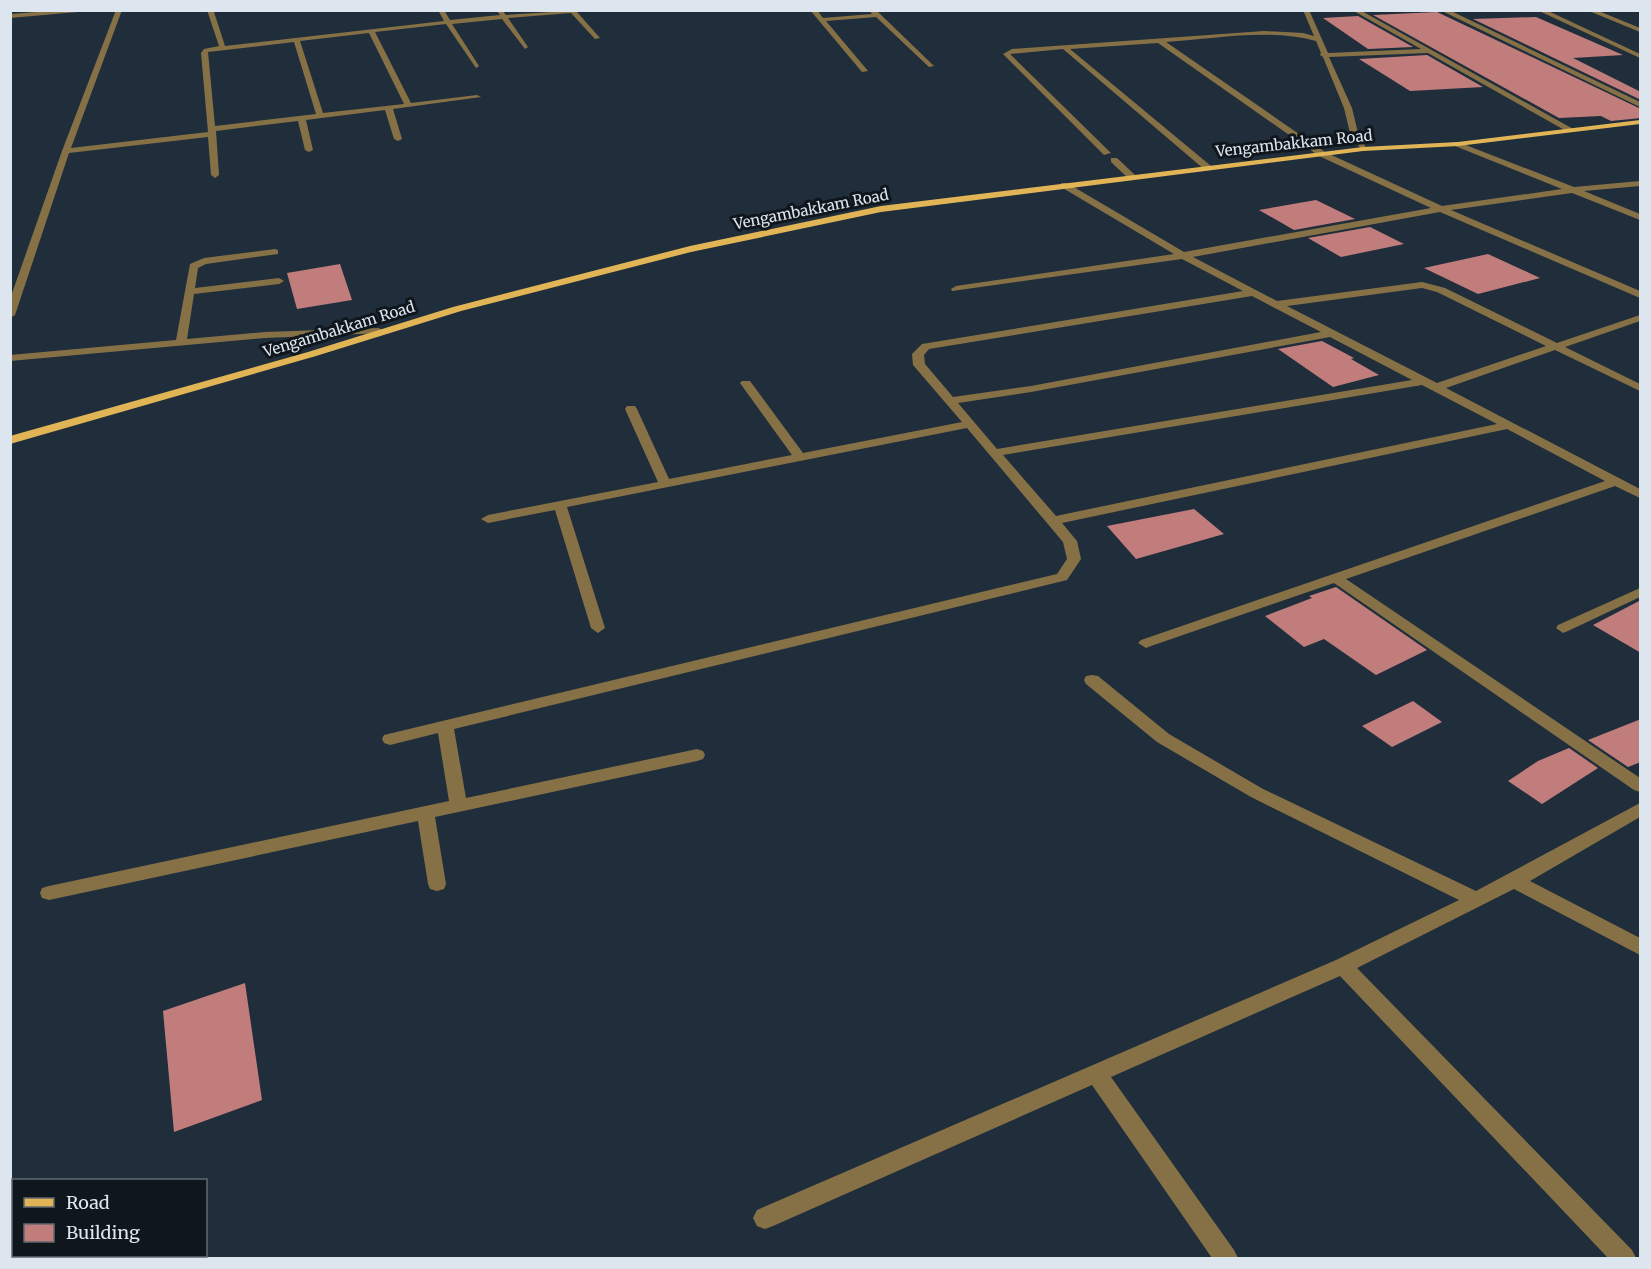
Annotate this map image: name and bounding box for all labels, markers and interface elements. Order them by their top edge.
street label: Vengambakkam Road [1214,125,1373,161]
street label: Vengambakkam Road [731,185,890,234]
street label: Vengambakkam Road [260,297,417,361]
legend [12,1179,207,1257]
text: Road [66,1191,110,1214]
text: Building [66,1221,140,1244]

